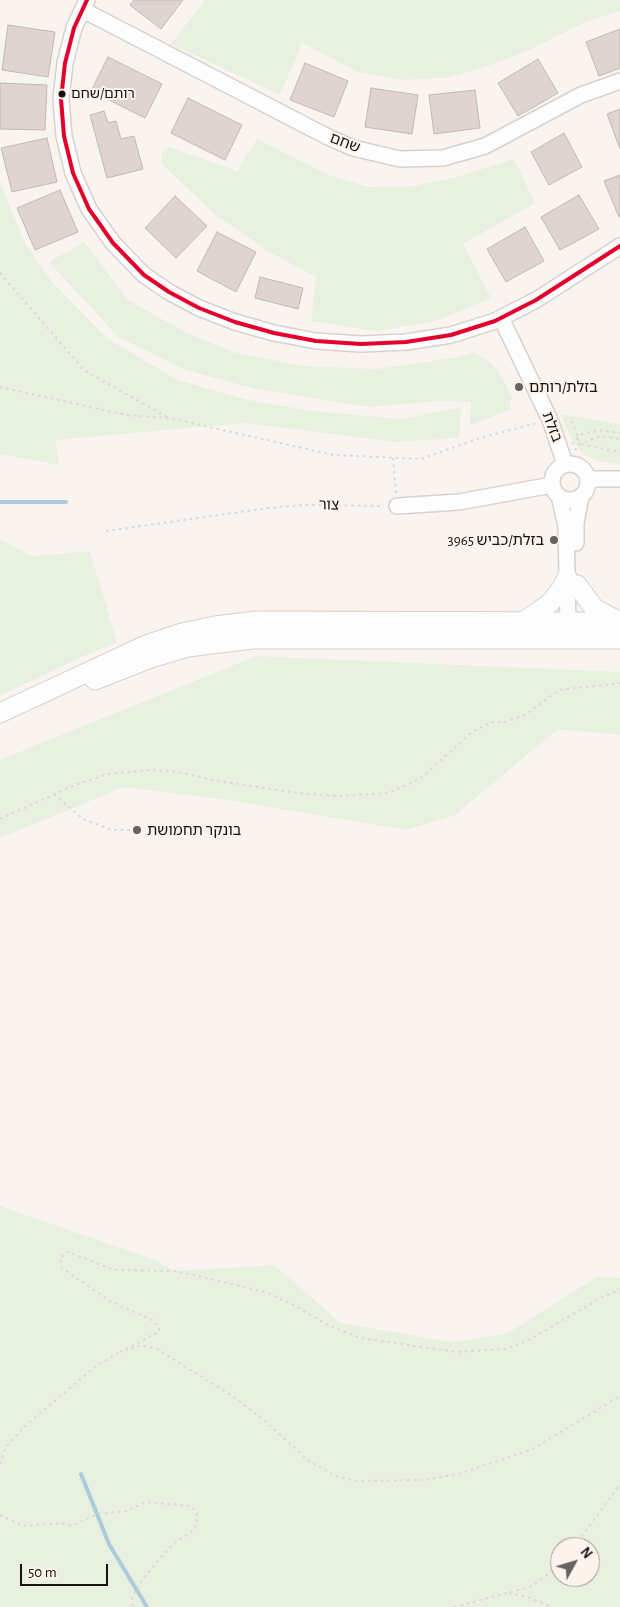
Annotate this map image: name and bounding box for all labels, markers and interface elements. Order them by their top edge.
place label: רותם/שחם [71,86,135,102]
marker: רותם/שחם [57,89,67,99]
street label: שחם [327,129,363,157]
place label: בזלת/רותם [529,378,598,396]
marker: בזלת/רותם [513,381,525,393]
street label: בזלת [538,409,566,445]
street label: צור [319,496,339,514]
place label: בזלת/כביש 3965 [447,531,544,549]
marker: בזלת/כביש 3965 [548,534,560,546]
place label: בונקר תחמושת [147,821,241,839]
marker: בונקר תחמושת [131,824,143,836]
north arrow [550,1537,600,1587]
text: N [577,1545,594,1561]
scale bar [22,1554,110,1586]
text: 50 m [28,1565,57,1580]

